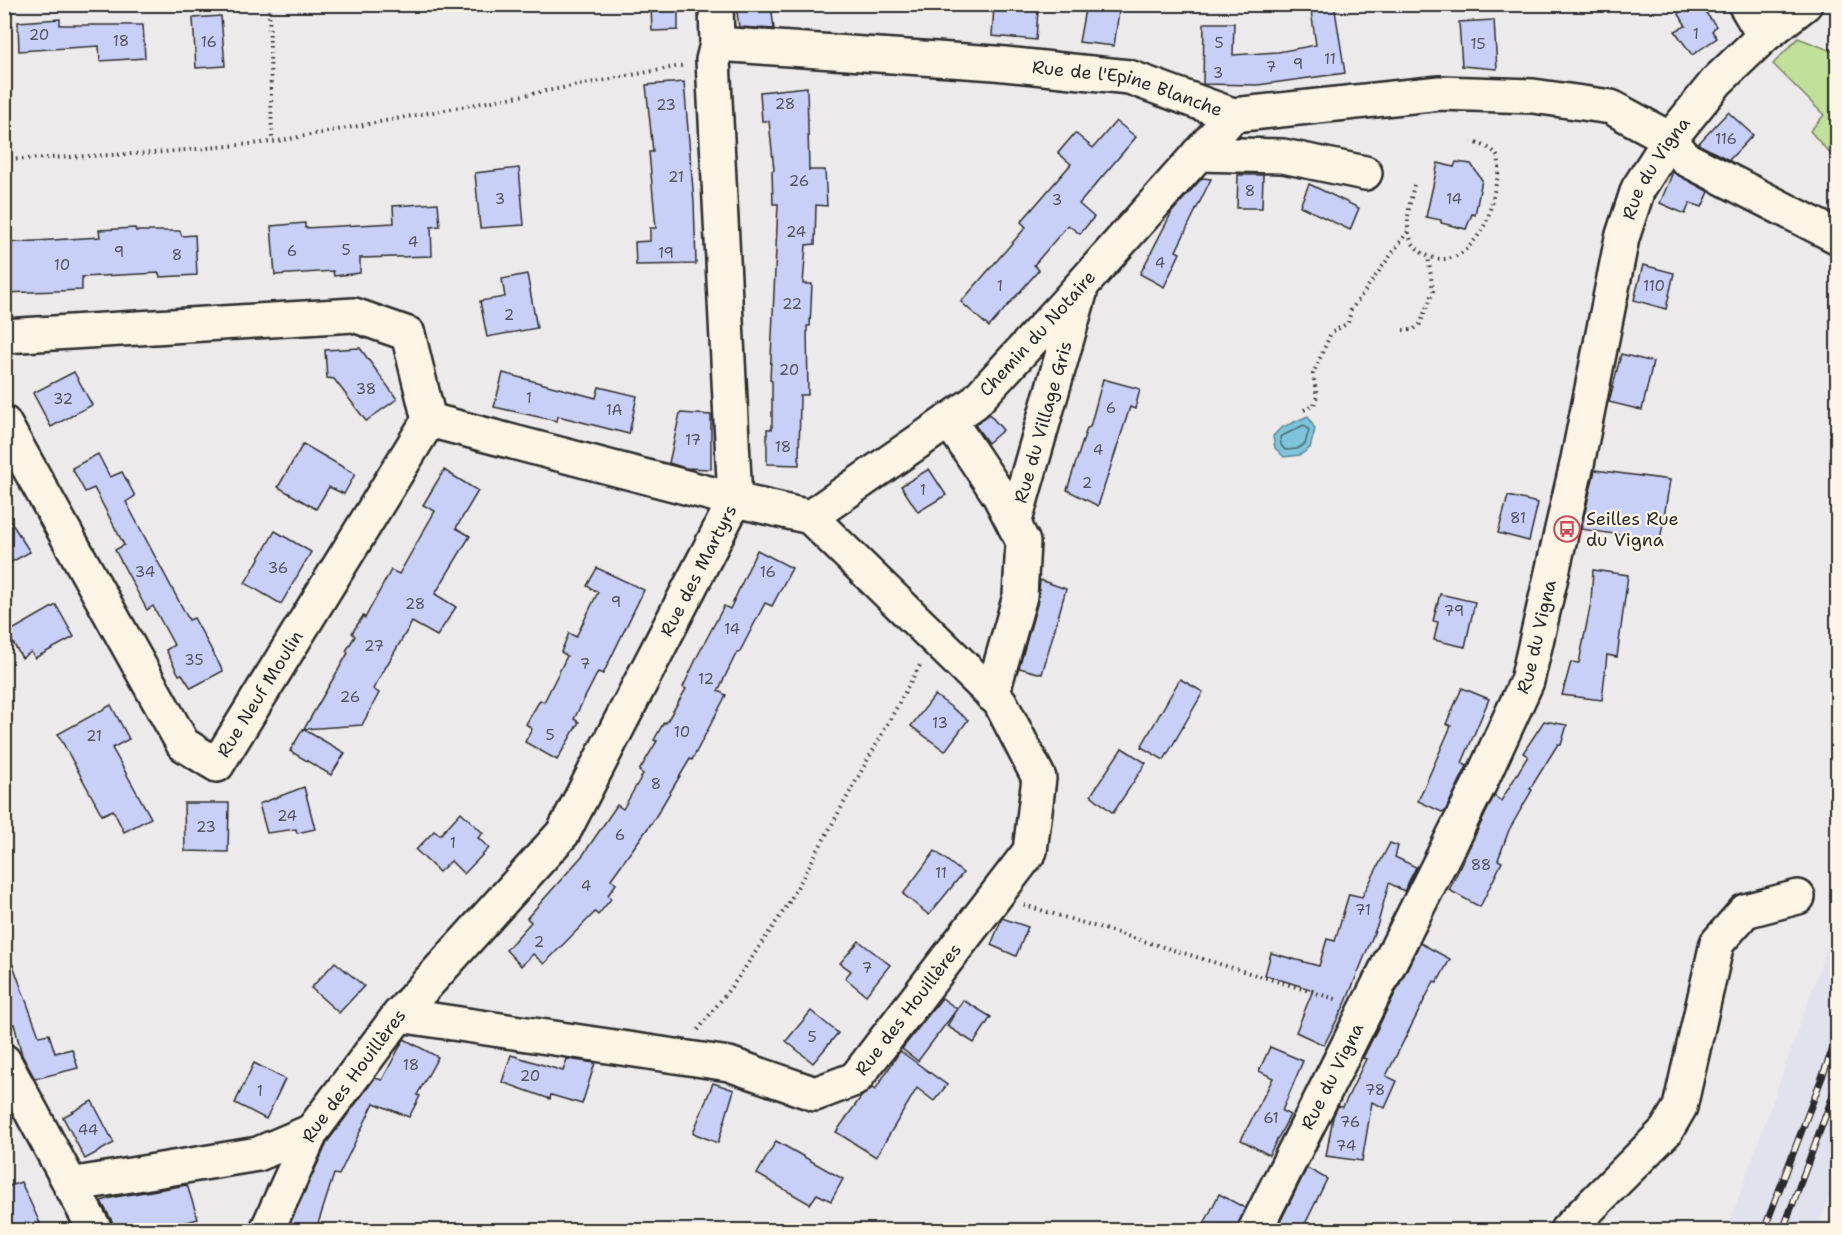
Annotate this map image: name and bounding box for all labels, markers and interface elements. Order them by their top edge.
house number: 1 [1693,24,1699,44]
house number: 20 [29,25,49,45]
house number: 18 [113,31,129,51]
house number: 16 [201,32,217,52]
house number: 5 [1214,33,1224,53]
house number: 15 [1470,34,1486,54]
house number: 11 [1324,49,1336,69]
house number: 9 [1293,54,1303,74]
street label: Rue de l'Epine Blanche [1031,55,1226,122]
house number: 7 [1266,57,1276,77]
house number: 3 [1213,63,1223,83]
house number: 28 [775,94,795,114]
house number: 23 [656,95,676,115]
street label: Rue du Vigna [1617,112,1695,223]
house number: 116 [1715,129,1737,149]
house number: 21 [668,167,684,187]
house number: 26 [789,171,809,191]
house number: 8 [1245,181,1255,201]
house number: 3 [495,189,505,209]
house number: 14 [1446,189,1462,209]
house number: 3 [1052,190,1062,210]
house number: 24 [786,222,806,242]
house number: 4 [408,232,418,252]
house number: 5 [341,240,351,260]
house number: 6 [287,241,297,261]
house number: 9 [114,242,124,262]
house number: 19 [658,243,674,263]
house number: 8 [172,245,182,265]
house number: 4 [1155,253,1165,273]
house number: 10 [54,255,70,275]
street label: Chemin du Notaire [974,265,1101,401]
house number: 1 [997,276,1003,296]
house number: 110 [1643,276,1665,296]
house number: 22 [782,294,802,314]
house number: 2 [504,305,514,325]
street label: Rue du Village Gris [1009,338,1078,506]
house number: 20 [779,360,799,380]
house number: 38 [356,379,376,399]
house number: 1 [526,388,532,408]
house number: 32 [53,389,73,409]
house number: 6 [1106,398,1116,418]
house number: 1A [606,400,622,420]
house number: 17 [685,430,701,450]
house number: 18 [775,437,791,457]
house number: 4 [1093,440,1103,460]
house number: 2 [1082,473,1092,493]
house number: 1 [920,480,926,500]
street label: Rue des Martyrs [654,501,743,641]
place label: Seilles Rue du Vigna [1586,507,1679,552]
house number: 81 [1510,508,1526,528]
bus stop icon: Seilles Rue du Vigna [1552,514,1582,544]
house number: 36 [268,558,288,578]
house number: 34 [135,562,155,582]
house number: 16 [760,562,776,582]
street label: Rue du Vigna [1511,577,1562,698]
house number: 9 [611,592,621,612]
house number: 28 [405,594,425,614]
house number: 79 [1444,601,1464,621]
house number: 14 [724,619,740,639]
street label: Rue Neuf Moulin [211,626,309,762]
house number: 27 [364,636,384,656]
house number: 35 [184,650,204,670]
house number: 7 [580,654,590,674]
house number: 12 [698,669,714,689]
house number: 26 [340,687,360,707]
house number: 13 [932,713,948,733]
house number: 10 [674,722,690,742]
house number: 5 [545,725,555,745]
house number: 21 [86,726,102,746]
house number: 8 [651,774,661,794]
house number: 24 [277,806,297,826]
house number: 23 [196,817,216,837]
house number: 6 [615,825,625,845]
house number: 1 [450,833,456,853]
house number: 88 [1471,855,1491,875]
house number: 11 [935,863,947,883]
house number: 4 [581,876,591,896]
house number: 71 [1355,900,1371,920]
house number: 2 [534,932,544,952]
street label: Rue des Houillères [850,938,967,1081]
house number: 7 [862,958,872,978]
street label: Rue des Houillères [296,1003,411,1146]
street label: Rue du Vigna [1295,1019,1369,1134]
house number: 5 [807,1027,817,1047]
house number: 18 [403,1055,419,1075]
house number: 20 [520,1066,540,1086]
house number: 78 [1365,1080,1385,1100]
house number: 1 [257,1081,263,1101]
house number: 61 [1263,1108,1279,1128]
house number: 76 [1340,1112,1360,1132]
house number: 44 [78,1120,98,1140]
house number: 74 [1336,1136,1356,1156]

